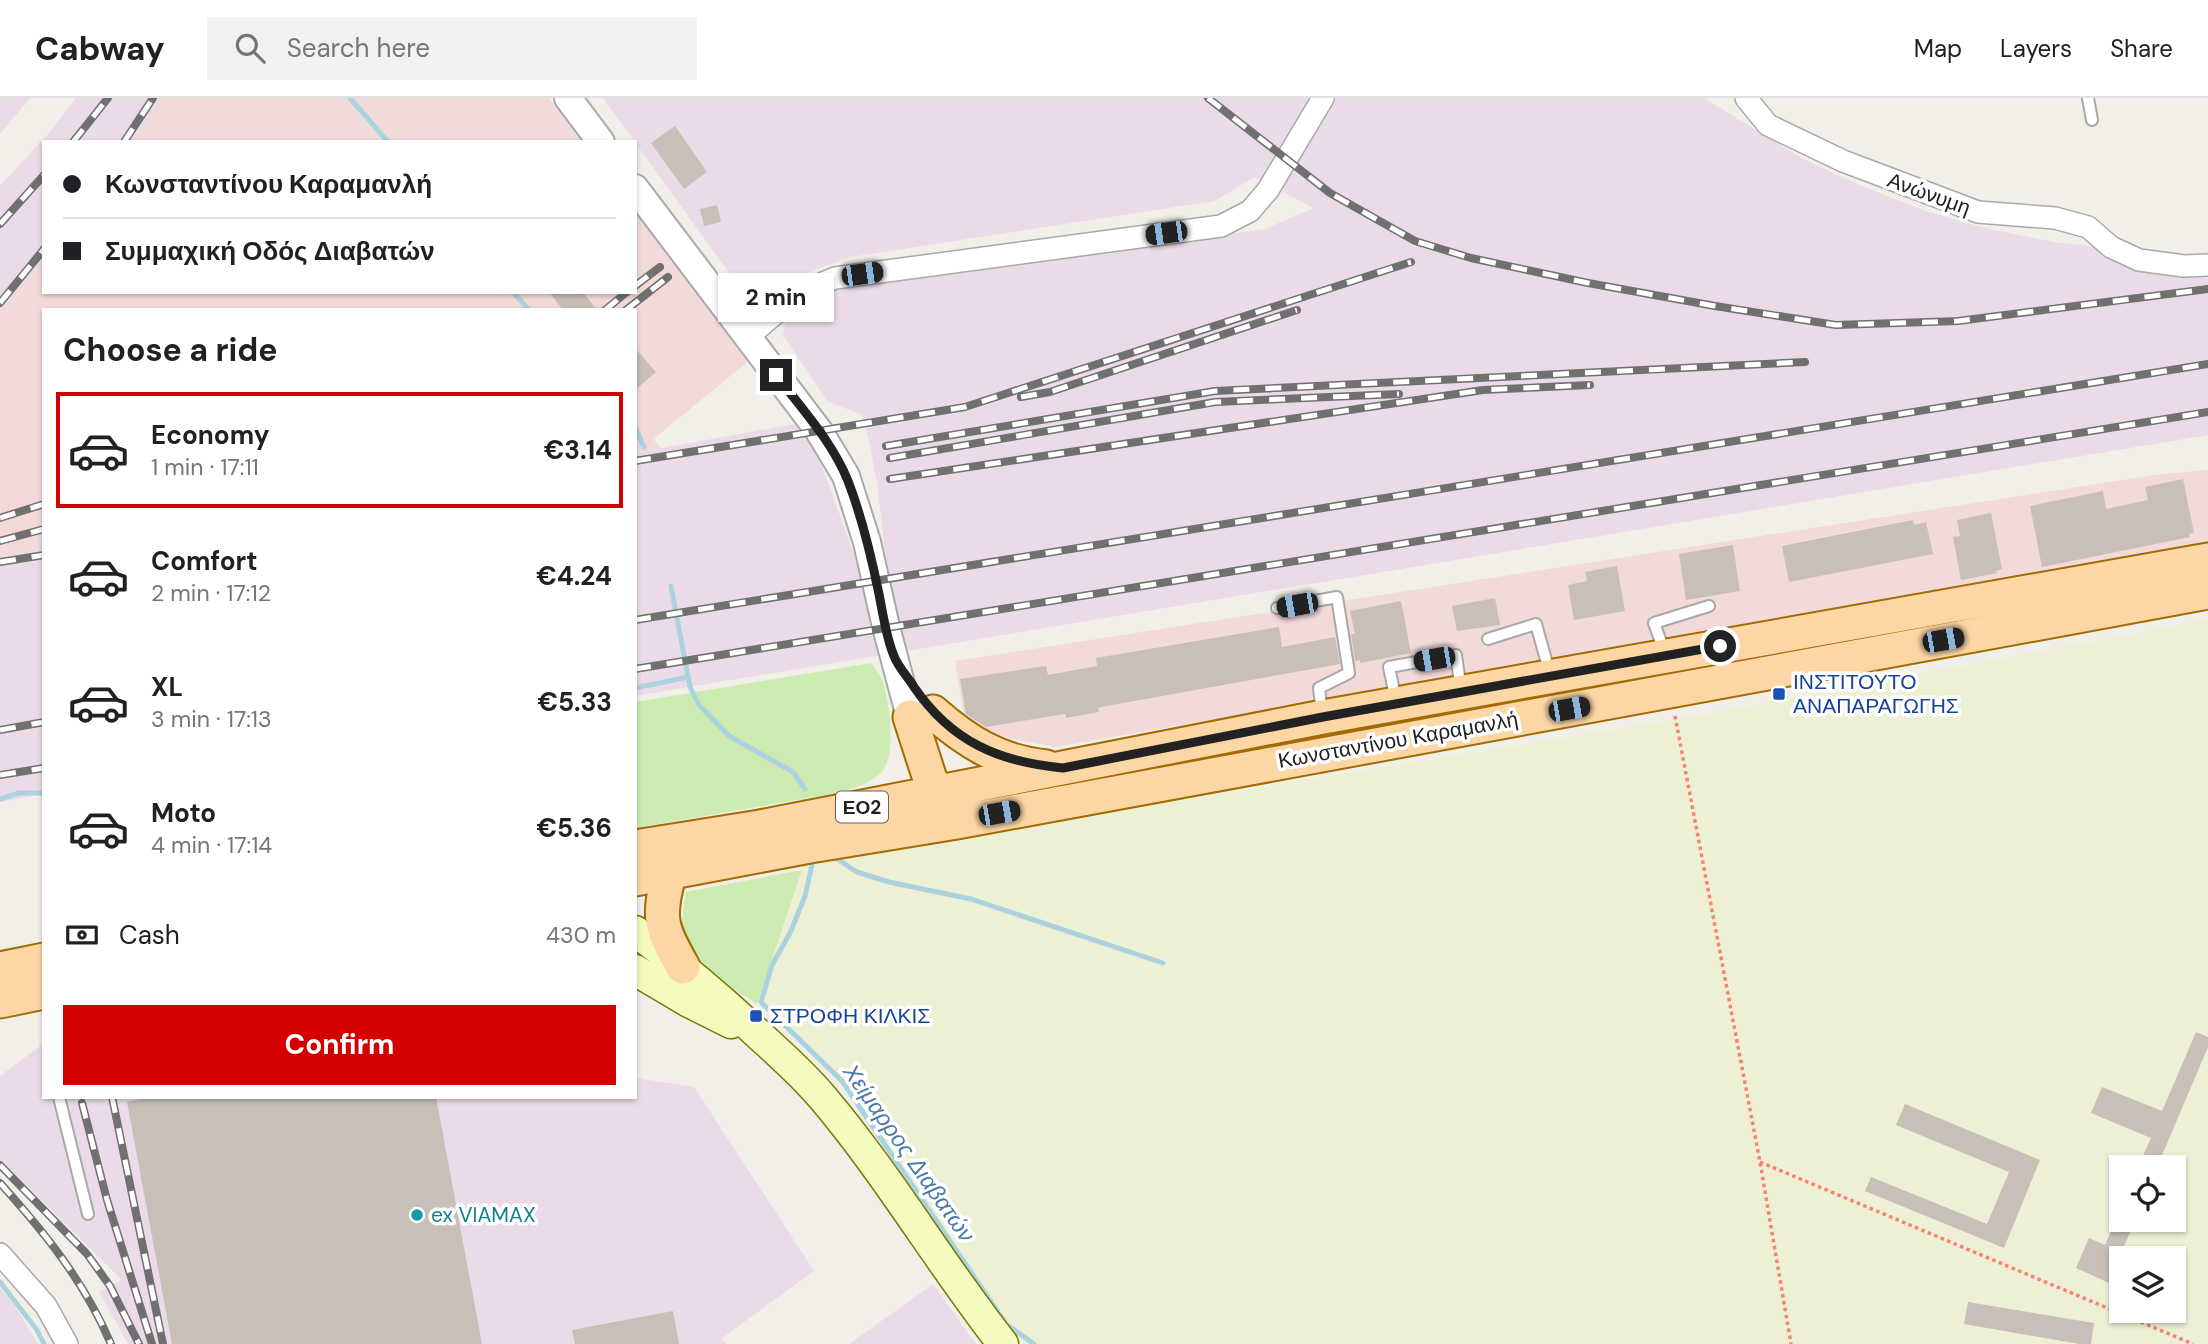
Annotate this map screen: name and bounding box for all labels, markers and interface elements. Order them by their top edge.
search box [207,17,697,80]
text: Cabway [35,27,165,70]
icon: search [231,29,269,67]
text: Search here [287,31,430,65]
text: Map [1914,33,1962,64]
text: Layers [2000,33,2072,64]
text: Share [2110,33,2173,64]
street label: Ανώνυμη [1884,166,1974,222]
text: Κωνσταντίνου Καραμανλή [105,167,432,201]
car [1144,220,1189,246]
text: Συμμαχική Οδός Διαβατών [105,234,435,268]
car [840,261,885,287]
callout: 2 min [718,274,834,322]
text: 2 min [746,282,806,312]
text: Choose a ride [63,329,278,371]
route end [760,359,792,391]
text: Economy [151,418,269,452]
icon: car [67,419,130,482]
text: €3.14 [544,433,612,467]
text: 1 min · 17:11 [151,452,259,482]
text: Comfort [151,544,257,578]
icon: car [67,545,130,608]
text: €4.24 [536,559,612,593]
text: 2 min · 17:12 [151,578,271,608]
car [1275,591,1320,619]
car [1921,626,1966,654]
route start [1704,630,1736,662]
car [1412,645,1457,673]
place label: ΙΝΣΤΙΤΟΥΤΟ ΑΝΑΠΑΡΑΓΩΓΗΣ [1793,668,1959,720]
text: XL [151,670,183,704]
icon: car [67,671,130,734]
text: €5.33 [537,685,612,719]
marker: ΙΝΣΤΙΤΟΥΤΟ ΑΝΑΠΑΡΑΓΩΓΗΣ [1771,686,1787,702]
car [1547,695,1592,723]
text: 3 min · 17:13 [151,704,272,734]
street label: Κωνσταντίνου Καραμανλή [1276,705,1520,775]
road number: ΕΟ2 [836,792,888,822]
text: Moto [151,796,216,830]
icon: car [67,797,130,860]
car [977,799,1022,827]
text: €5.36 [537,811,612,845]
text: 4 min · 17:14 [151,830,272,860]
icon: cash [63,916,101,954]
text: Cash [119,918,180,952]
text: 430 m [546,920,616,950]
place label: ΣΤΡΟΦΗ ΚΙΛΚΙΣ [770,1002,930,1030]
button: Confirm [63,1005,616,1085]
marker: ΣΤΡΟΦΗ ΚΙΛΚΙΣ [748,1008,764,1024]
water label: Χείμαρρος Διαβατών [836,1057,982,1248]
map controls [2109,1155,2186,1323]
button: locate [2109,1155,2186,1232]
place label: ex VIAMAX [431,1201,536,1229]
marker: ex VIAMAX [409,1207,425,1223]
button: layers [2109,1246,2186,1323]

